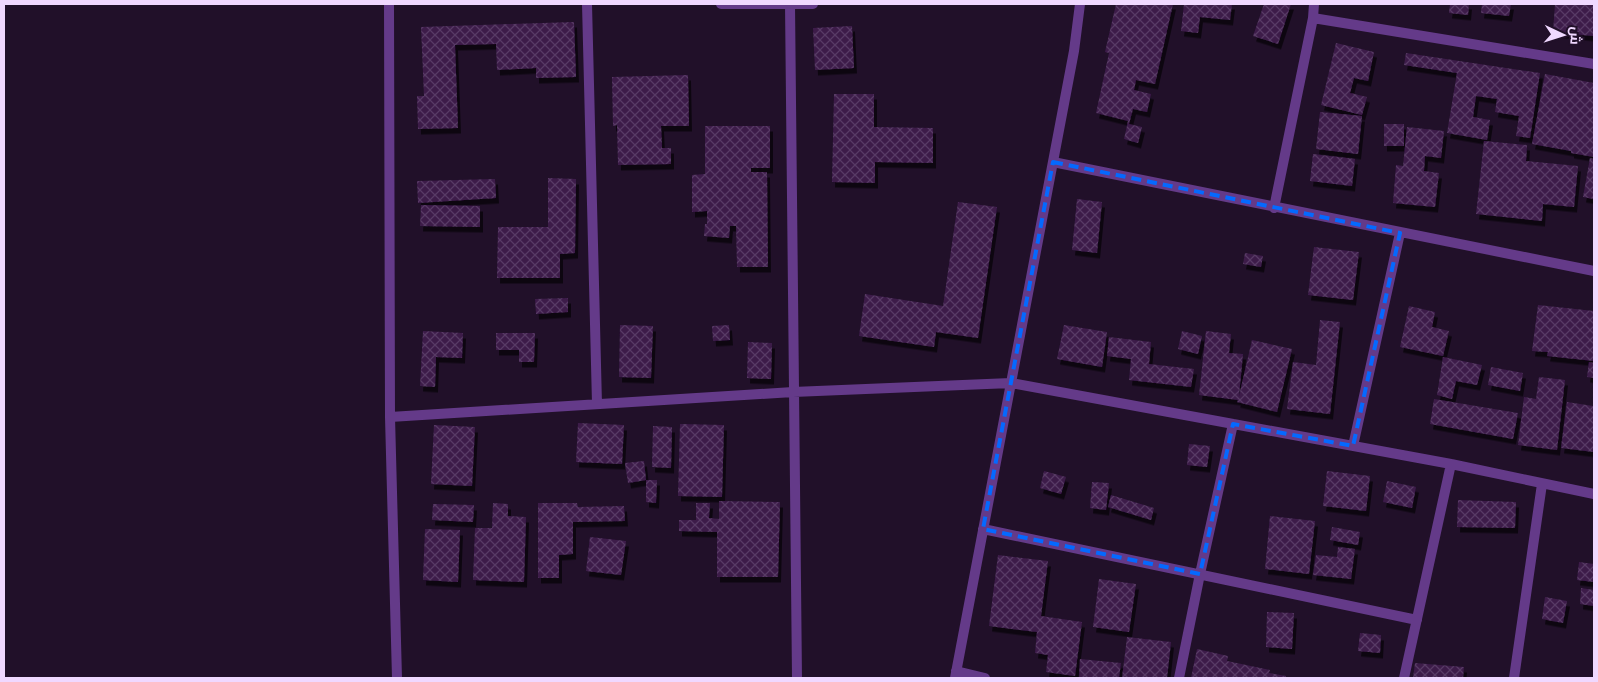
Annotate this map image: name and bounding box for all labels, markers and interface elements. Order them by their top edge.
north arrow [1538,10,1588,60]
text: ش [1566,26,1585,45]

